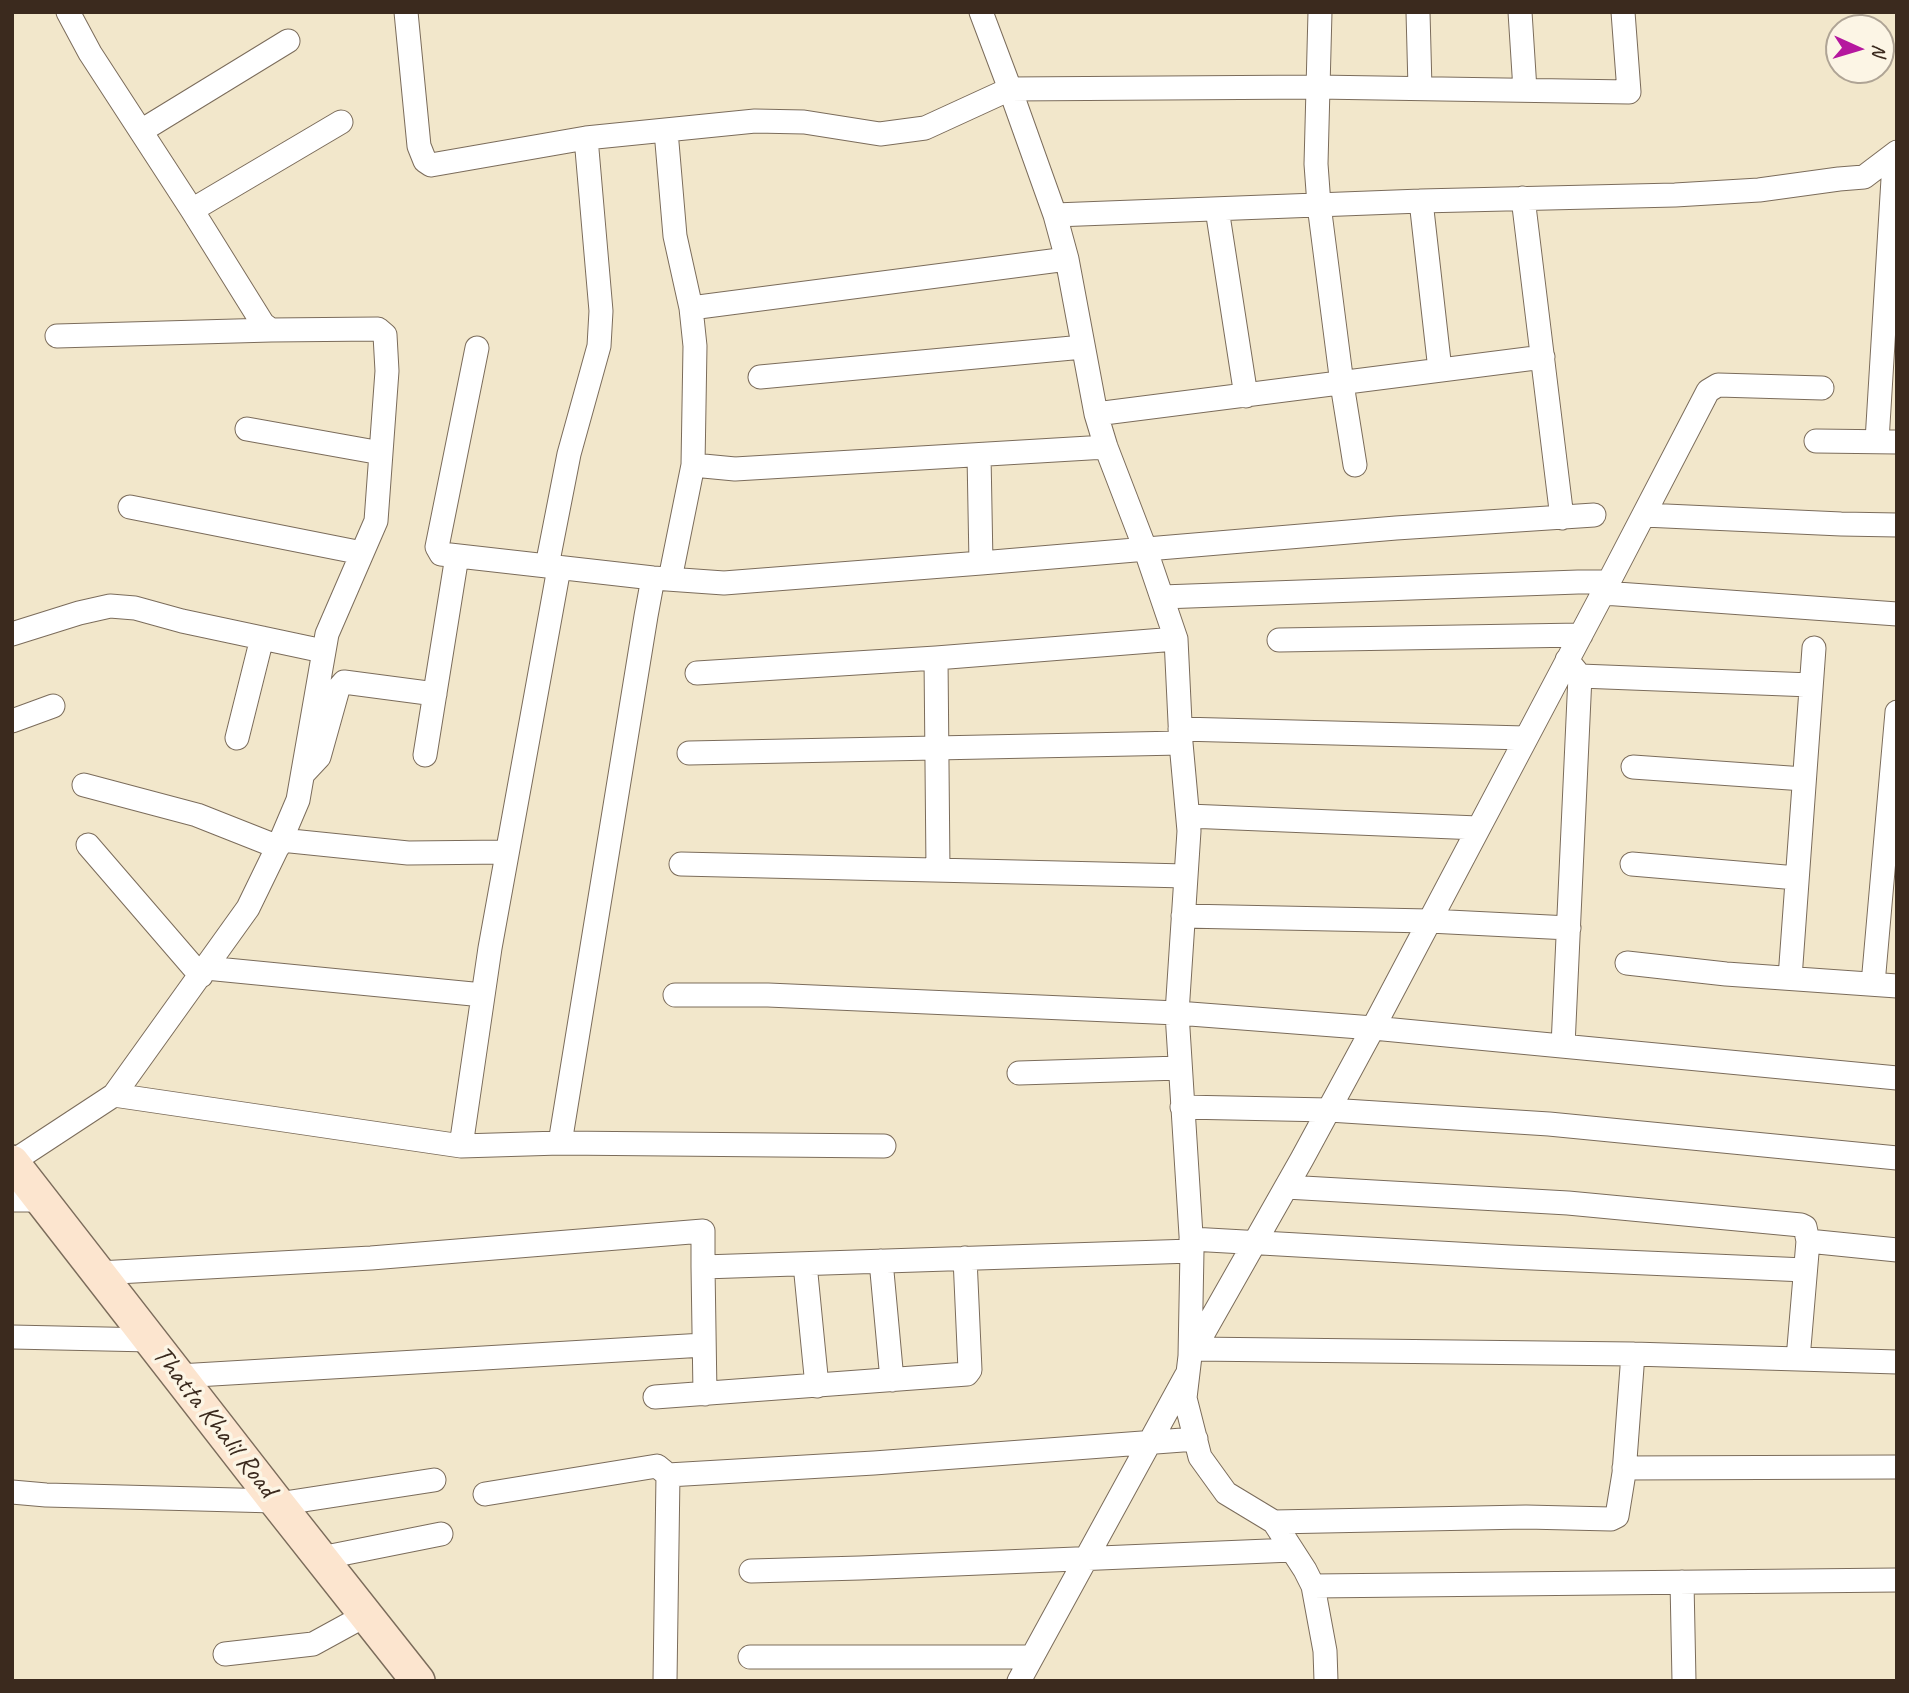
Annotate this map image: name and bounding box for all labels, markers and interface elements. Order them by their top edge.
north arrow [1825,14,1895,84]
text: N [1867,44,1891,57]
street label: Thatta Khalil Road [144,1340,284,1504]

